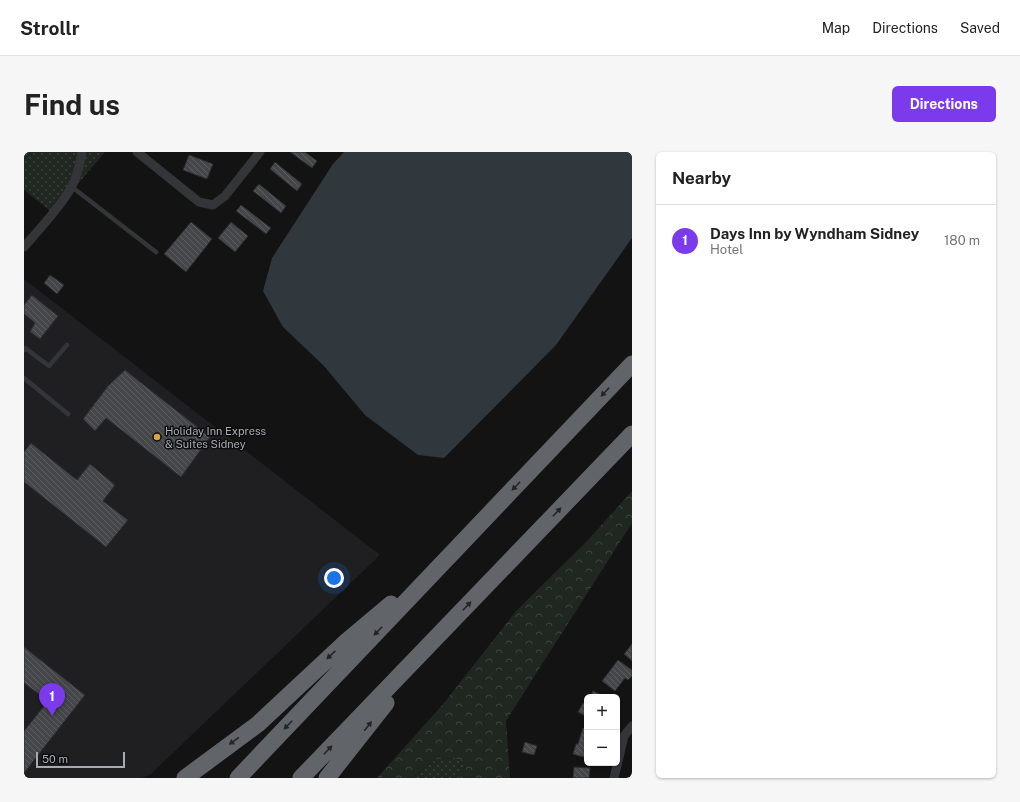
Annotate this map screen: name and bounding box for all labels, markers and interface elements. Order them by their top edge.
text: Strollr [20,17,79,39]
text: Map [822,20,850,36]
text: Directions [872,20,938,36]
text: Saved [960,20,1000,36]
button: Directions [892,86,996,122]
text: Find us [24,88,120,121]
text: Nearby [672,168,731,188]
text: Days Inn by Wyndham Sidney [710,225,919,242]
text: 1 [682,233,688,248]
text: 180 m [944,233,980,248]
text: Hotel [710,242,743,257]
one-way arrow [600,387,610,397]
place label: Holiday Inn Express & Suites Sidney [165,425,266,450]
marker: Holiday Inn Express & Suites Sidney [152,432,162,442]
one-way arrow [511,481,520,491]
one-way arrow [552,507,562,517]
your location [324,568,344,588]
one-way arrow [462,601,471,611]
one-way arrow [373,626,383,636]
one-way arrow [326,651,336,660]
pin: 1 [39,683,65,716]
map controls [584,694,620,766]
button: + [584,694,620,730]
one-way arrow [283,720,293,730]
one-way arrow [364,720,373,731]
button: − [584,730,620,766]
one-way arrow [229,737,240,746]
one-way arrow [323,745,333,755]
scale bar [36,750,125,769]
text: 50 m [42,753,68,765]

